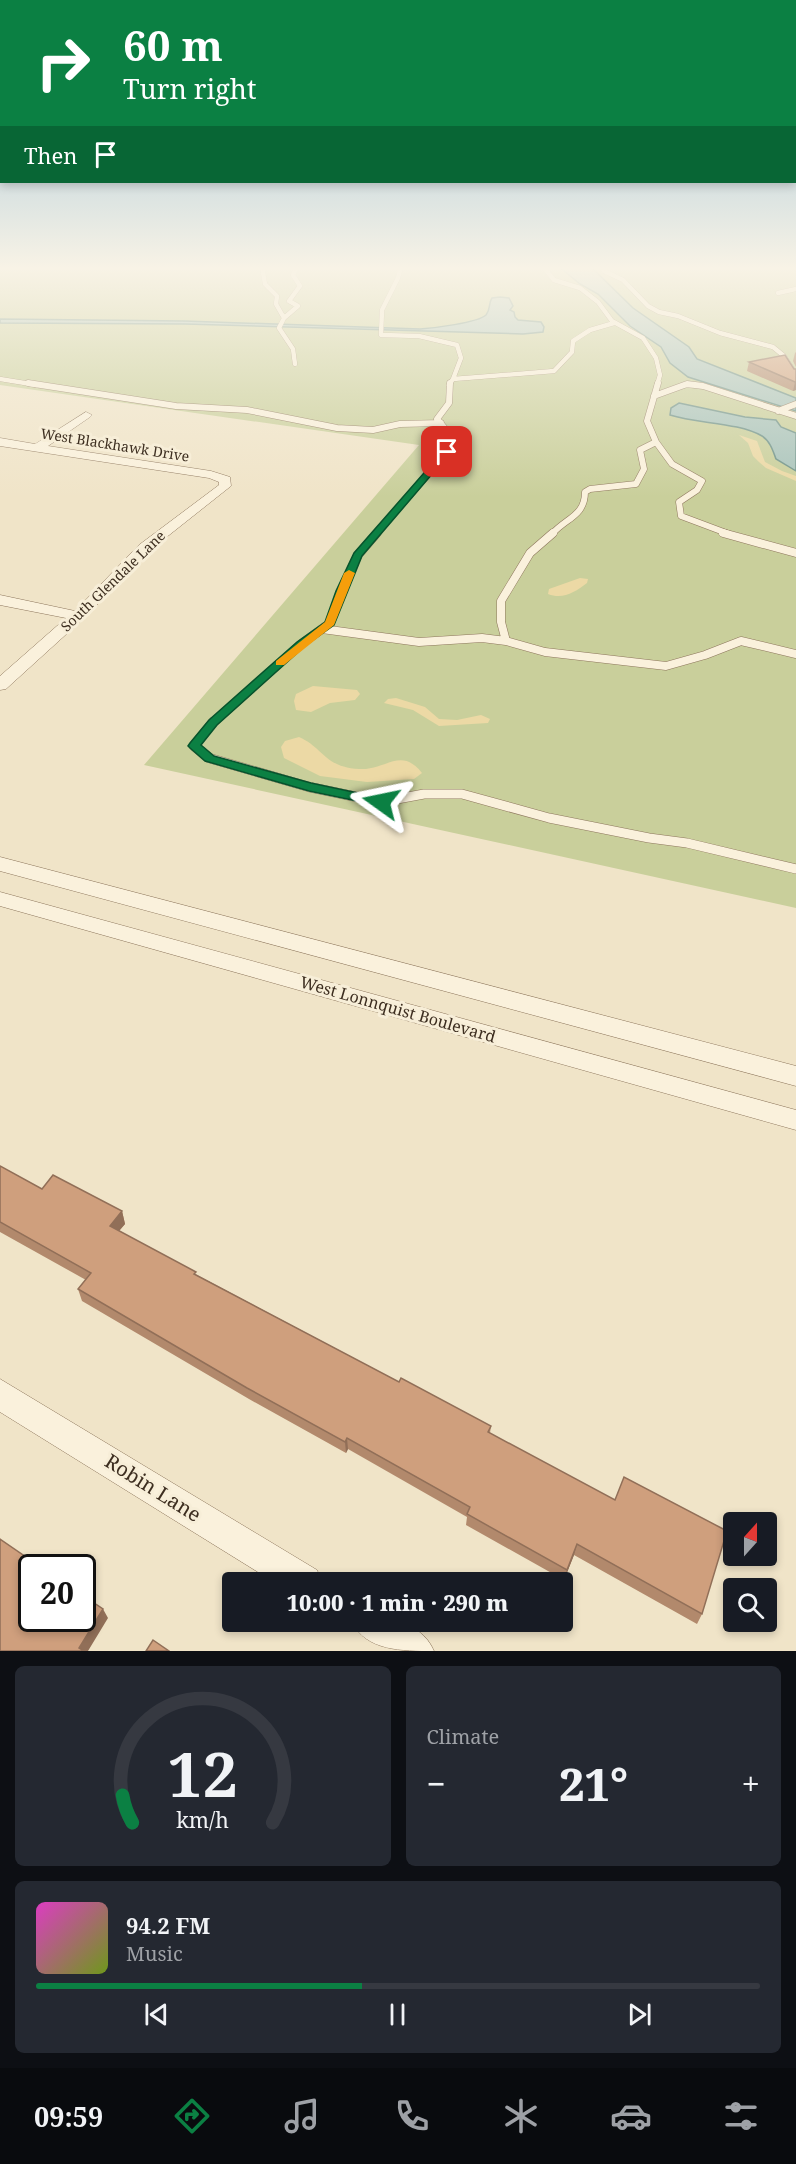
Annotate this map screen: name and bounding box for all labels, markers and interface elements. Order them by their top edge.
text: 60 m [123,16,223,73]
icon: right [24,24,102,102]
text: Turn right [123,70,256,107]
icon: arrive [89,138,122,171]
text: Then [24,140,77,170]
street label: West Blackhawk Drive [39,423,191,466]
pin [421,426,472,477]
icon: arrive [430,435,463,468]
street label: South Glendale Lane [56,526,169,635]
position arrow [349,770,413,834]
street label: West Lonnquist Boulevard [298,971,498,1048]
street label: Robin Lane [100,1447,207,1528]
north arrow [723,1512,777,1566]
map controls [723,1512,777,1632]
speed limit sign: 20 [18,1554,96,1632]
button: search [723,1578,777,1632]
text: 10:00 · 1 min · 290 m [287,1587,508,1617]
text: Climate [427,1723,499,1750]
text: 12 [167,1730,238,1815]
text: 21° [559,1753,628,1814]
text: − [427,1761,446,1806]
text: + [742,1761,760,1806]
text: km/h [176,1805,229,1834]
text: 94.2 FM [126,1910,210,1940]
text: Music [126,1940,183,1967]
icon: previous [140,1998,173,2031]
icon: pause [381,1998,414,2031]
icon: next [623,1998,656,2031]
icon: directions [171,2095,213,2137]
icon: music [281,2095,323,2137]
icon: phone [391,2095,433,2137]
icon: climate [500,2095,542,2137]
icon: car [610,2095,652,2137]
icon: filters [720,2095,762,2137]
text: 09:59 [34,2098,103,2135]

